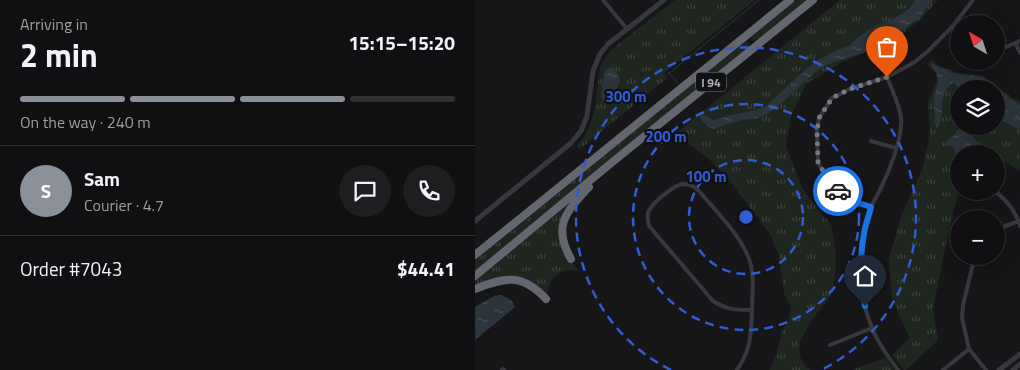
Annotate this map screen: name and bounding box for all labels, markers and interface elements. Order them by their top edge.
text: Arriving in [20,12,88,36]
north arrow [950,15,1005,70]
map controls [950,15,1005,265]
pin [866,26,908,77]
text: 15:15–15:20 [348,28,455,57]
text: 2 min [20,31,98,79]
icon: bag [873,33,901,61]
road number: I 94 [696,72,726,91]
button: layers [950,80,1005,135]
text: 300 m [605,85,647,108]
text: On the way · 240 m [20,110,151,134]
text: 200 m [645,125,687,148]
button: + [950,145,1005,200]
text: Sam [84,164,120,193]
button: chat [339,165,391,217]
button: phone [403,165,455,217]
text: 100 m [685,165,727,188]
courier [813,166,863,216]
text: S [41,176,51,205]
icon: car [824,177,852,205]
text: Courier · 4.7 [84,193,164,217]
centre of rings [737,208,755,226]
button: − [950,210,1005,265]
text: Order #7043 [20,254,122,283]
text: $44.41 [397,254,455,283]
pin [844,255,886,306]
icon: home [851,262,879,290]

